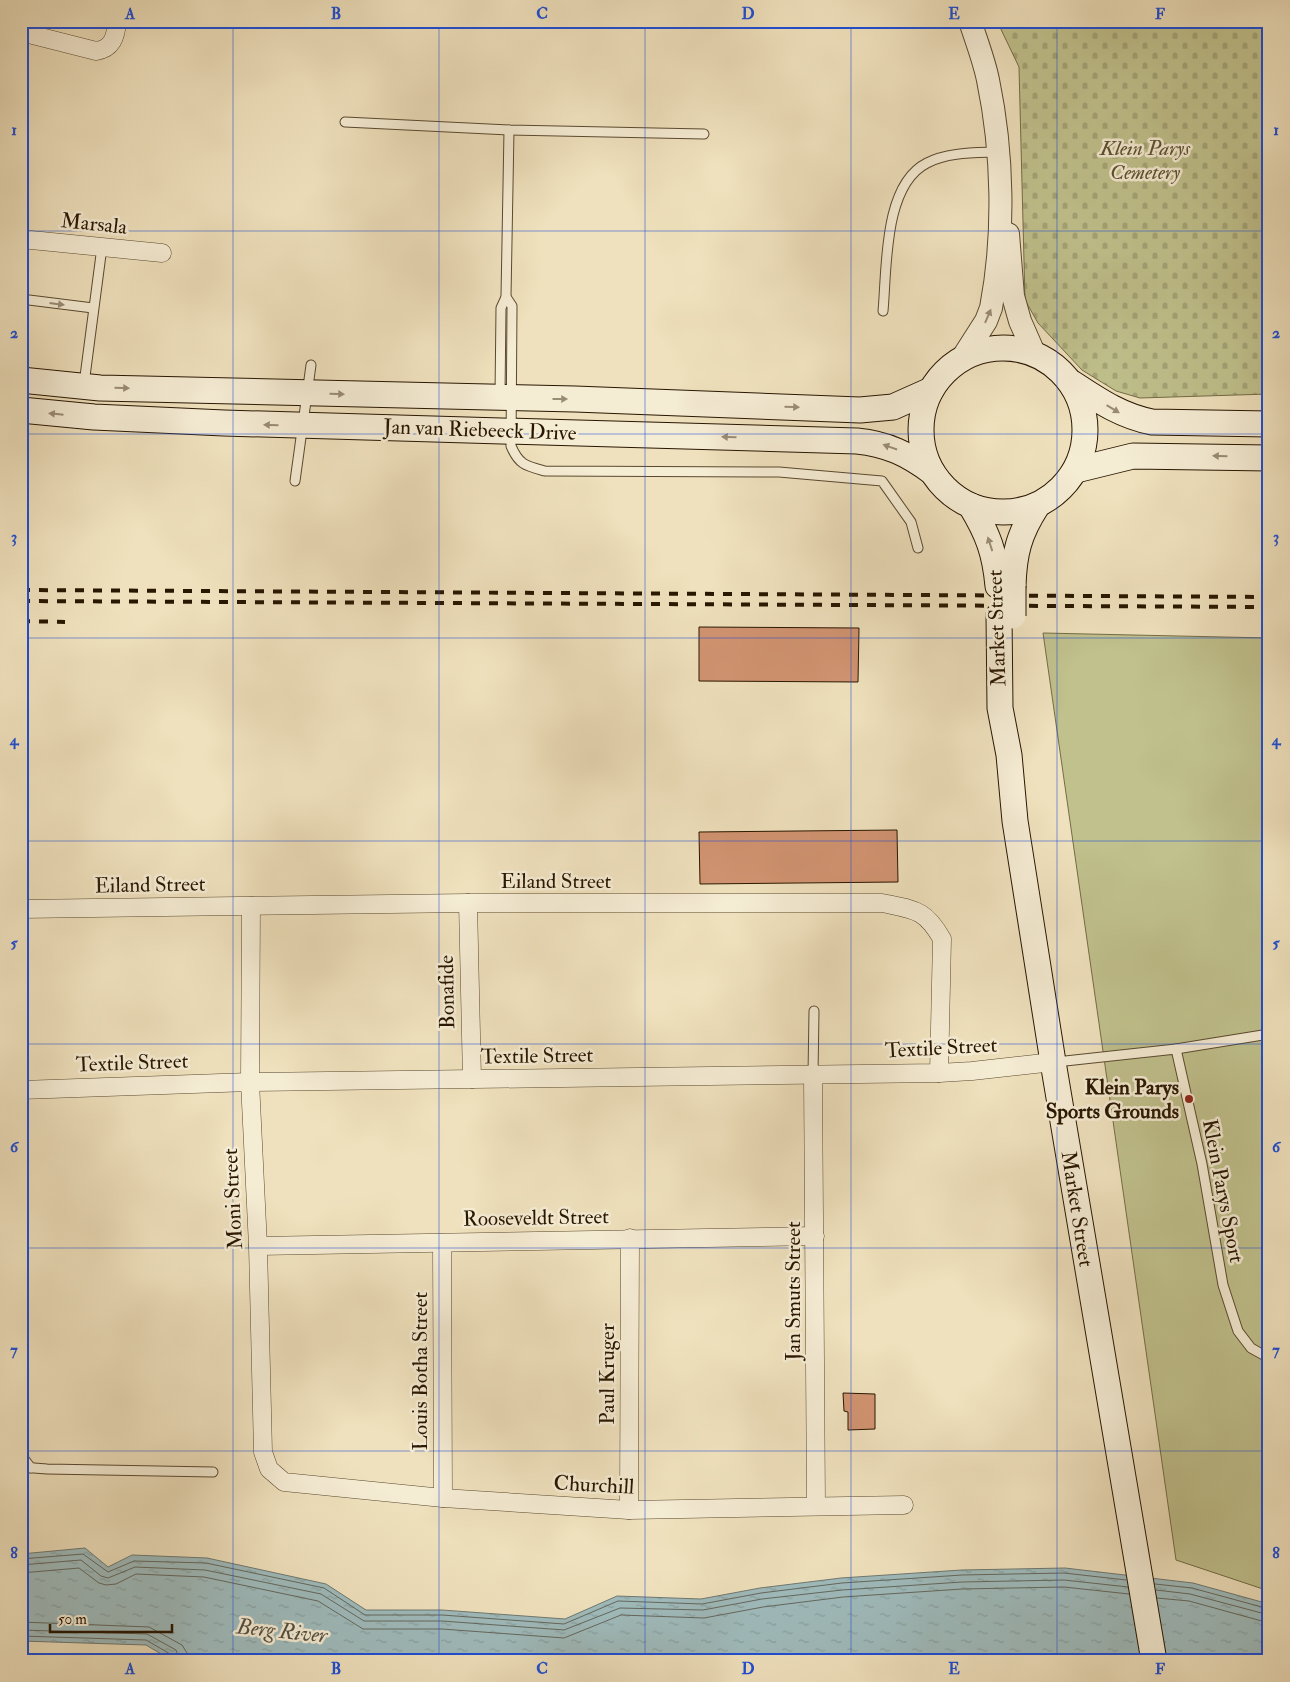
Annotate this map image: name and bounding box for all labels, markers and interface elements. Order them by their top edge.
text: A [124,4,136,24]
text: B [331,4,341,24]
text: C [536,4,548,24]
text: D [741,4,755,24]
text: E [948,4,960,24]
text: F [1155,4,1165,24]
text: 1 [11,120,17,140]
text: 1 [1273,120,1279,140]
park label: Klein Parys Cemetery [1099,135,1191,186]
street label: Marsala [60,207,129,241]
one-way arrow [50,300,66,308]
one-way arrow [984,309,992,323]
text: 2 [10,323,18,343]
text: 2 [1272,323,1280,343]
one-way arrow [114,385,130,393]
one-way arrow [329,391,345,399]
one-way arrow [552,395,568,403]
one-way arrow [785,404,801,412]
one-way arrow [1107,404,1120,413]
one-way arrow [48,410,64,418]
street label: Jan van Riebeeck Drive [382,413,577,447]
one-way arrow [263,420,279,428]
one-way arrow [720,433,736,441]
one-way arrow [883,443,898,450]
one-way arrow [1212,452,1228,460]
text: 3 [11,527,17,547]
text: 3 [1273,527,1279,547]
one-way arrow [986,536,994,551]
street label: Market Street [981,569,1013,687]
text: 4 [9,730,20,750]
text: 4 [1271,730,1282,750]
street label: Eiland Street [501,868,612,895]
street label: Eiland Street [94,871,206,899]
text: 5 [10,933,18,953]
text: 5 [1272,933,1280,953]
street label: Bonafide [433,955,461,1029]
street label: Textile Street [884,1032,998,1064]
street label: Textile Street [480,1042,594,1070]
street label: Textile Street [75,1048,189,1078]
place label: Klein Parys Sports Grounds [1046,1074,1179,1125]
marker: Klein Parys Sports Grounds [1183,1093,1195,1105]
street label: Klein Parys Sport [1196,1117,1250,1265]
text: 6 [10,1137,20,1157]
text: 6 [1272,1137,1282,1157]
street label: Moni Street [217,1147,249,1250]
street label: Market Street [1055,1149,1100,1269]
street label: Rooseveldt Street [463,1203,609,1233]
street label: Jan Smuts Street [780,1221,807,1362]
street label: Louis Botha Street [407,1291,434,1450]
street label: Paul Kruger [594,1323,621,1425]
text: 7 [10,1340,18,1360]
text: 7 [1272,1340,1280,1360]
street label: Churchill [553,1469,636,1501]
text: 8 [10,1543,18,1563]
text: 8 [1272,1543,1280,1563]
scale bar [50,1602,172,1634]
text: 50 m [58,1610,87,1629]
water label: Berg River [234,1612,330,1650]
text: A [124,1659,136,1679]
text: B [331,1659,341,1679]
text: C [536,1659,548,1679]
text: D [741,1659,755,1679]
text: E [948,1659,960,1679]
text: F [1155,1659,1165,1679]

